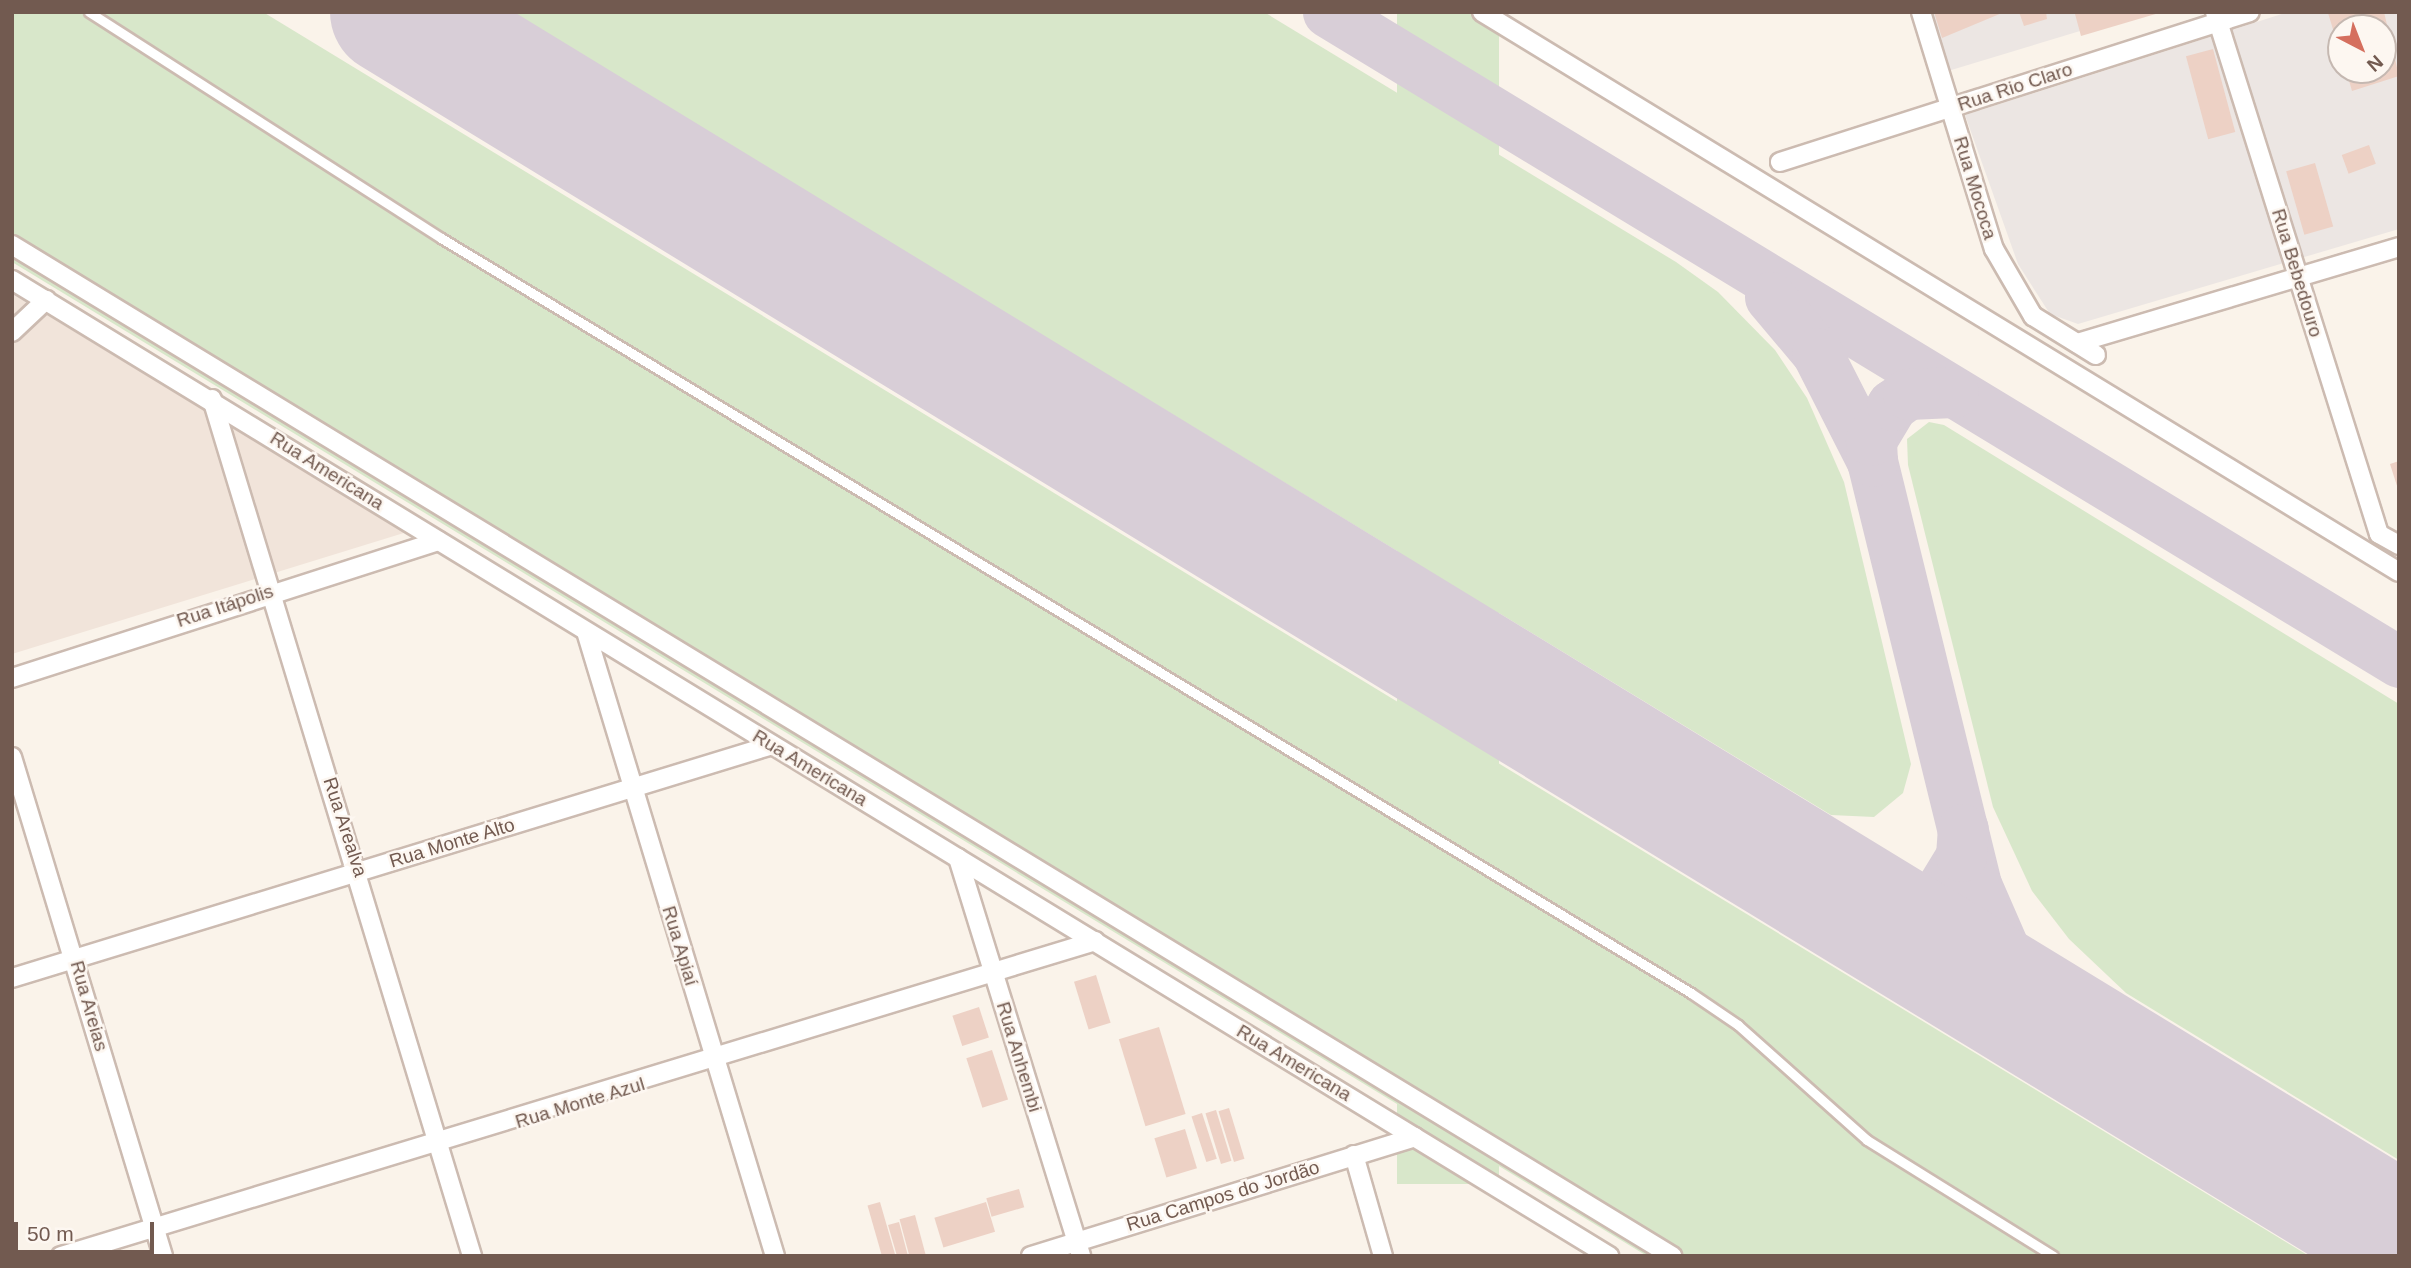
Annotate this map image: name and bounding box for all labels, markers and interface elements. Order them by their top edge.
north arrow [2327,14,2397,84]
text: N [2363,51,2387,76]
street label: Rua Rio Claro [1955,58,2075,116]
street label: Rua Mococa [1949,134,2001,242]
street label: Rua Bebedouro [2267,206,2327,340]
street label: Rua Americana [265,427,389,515]
street label: Rua Itápolis [174,580,276,632]
street label: Rua Americana [748,725,872,811]
street label: Rua Arealva [318,774,372,880]
street label: Rua Monte Alto [386,813,518,873]
street label: Rua Apiaí [657,903,703,989]
street label: Rua Areias [65,958,113,1054]
street label: Rua Anhembi [991,999,1047,1115]
street label: Rua Americana [1232,1020,1356,1106]
street label: Rua Monte Azul [512,1072,648,1134]
street label: Rua Campos do Jordão [1124,1156,1322,1236]
scale bar [18,1208,158,1252]
text: 50 m [27,1222,74,1245]

